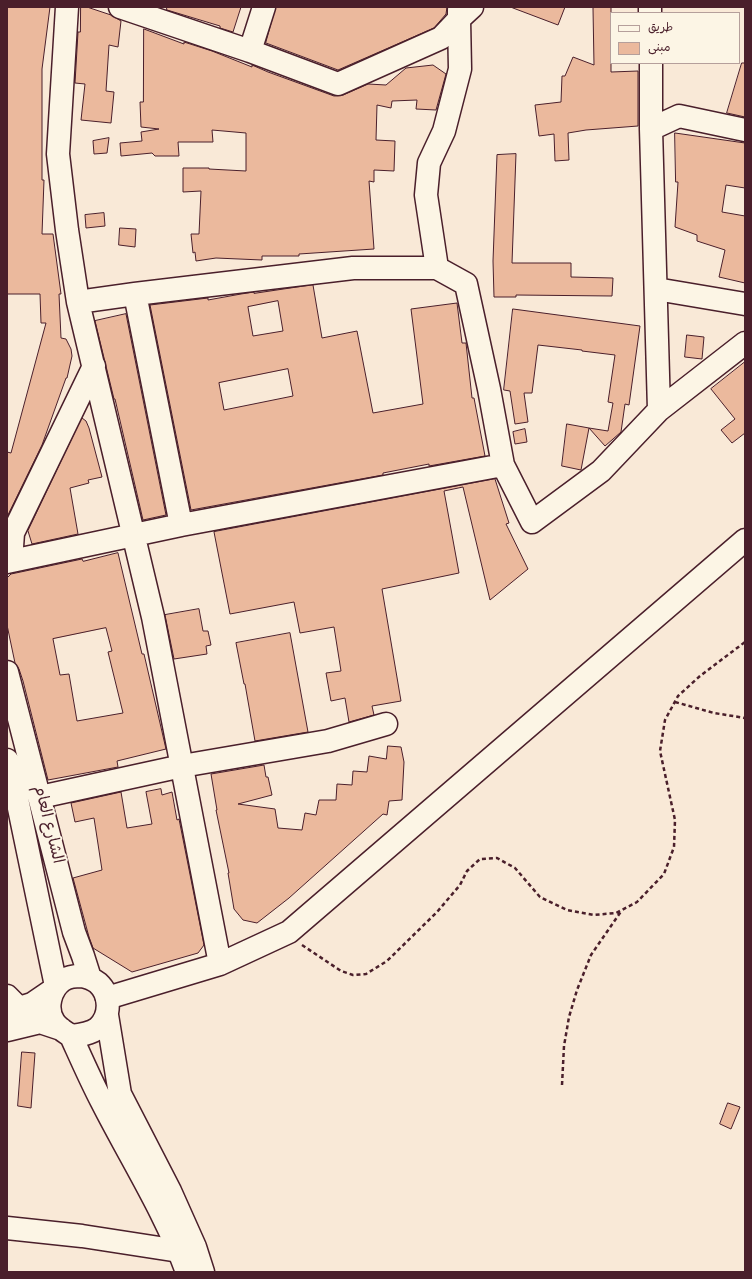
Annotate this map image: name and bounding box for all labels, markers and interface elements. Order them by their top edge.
legend [610,12,740,64]
text: طريق [648,19,673,37]
text: مبنى [648,39,671,57]
street label: الشارع العام [28,784,66,866]

